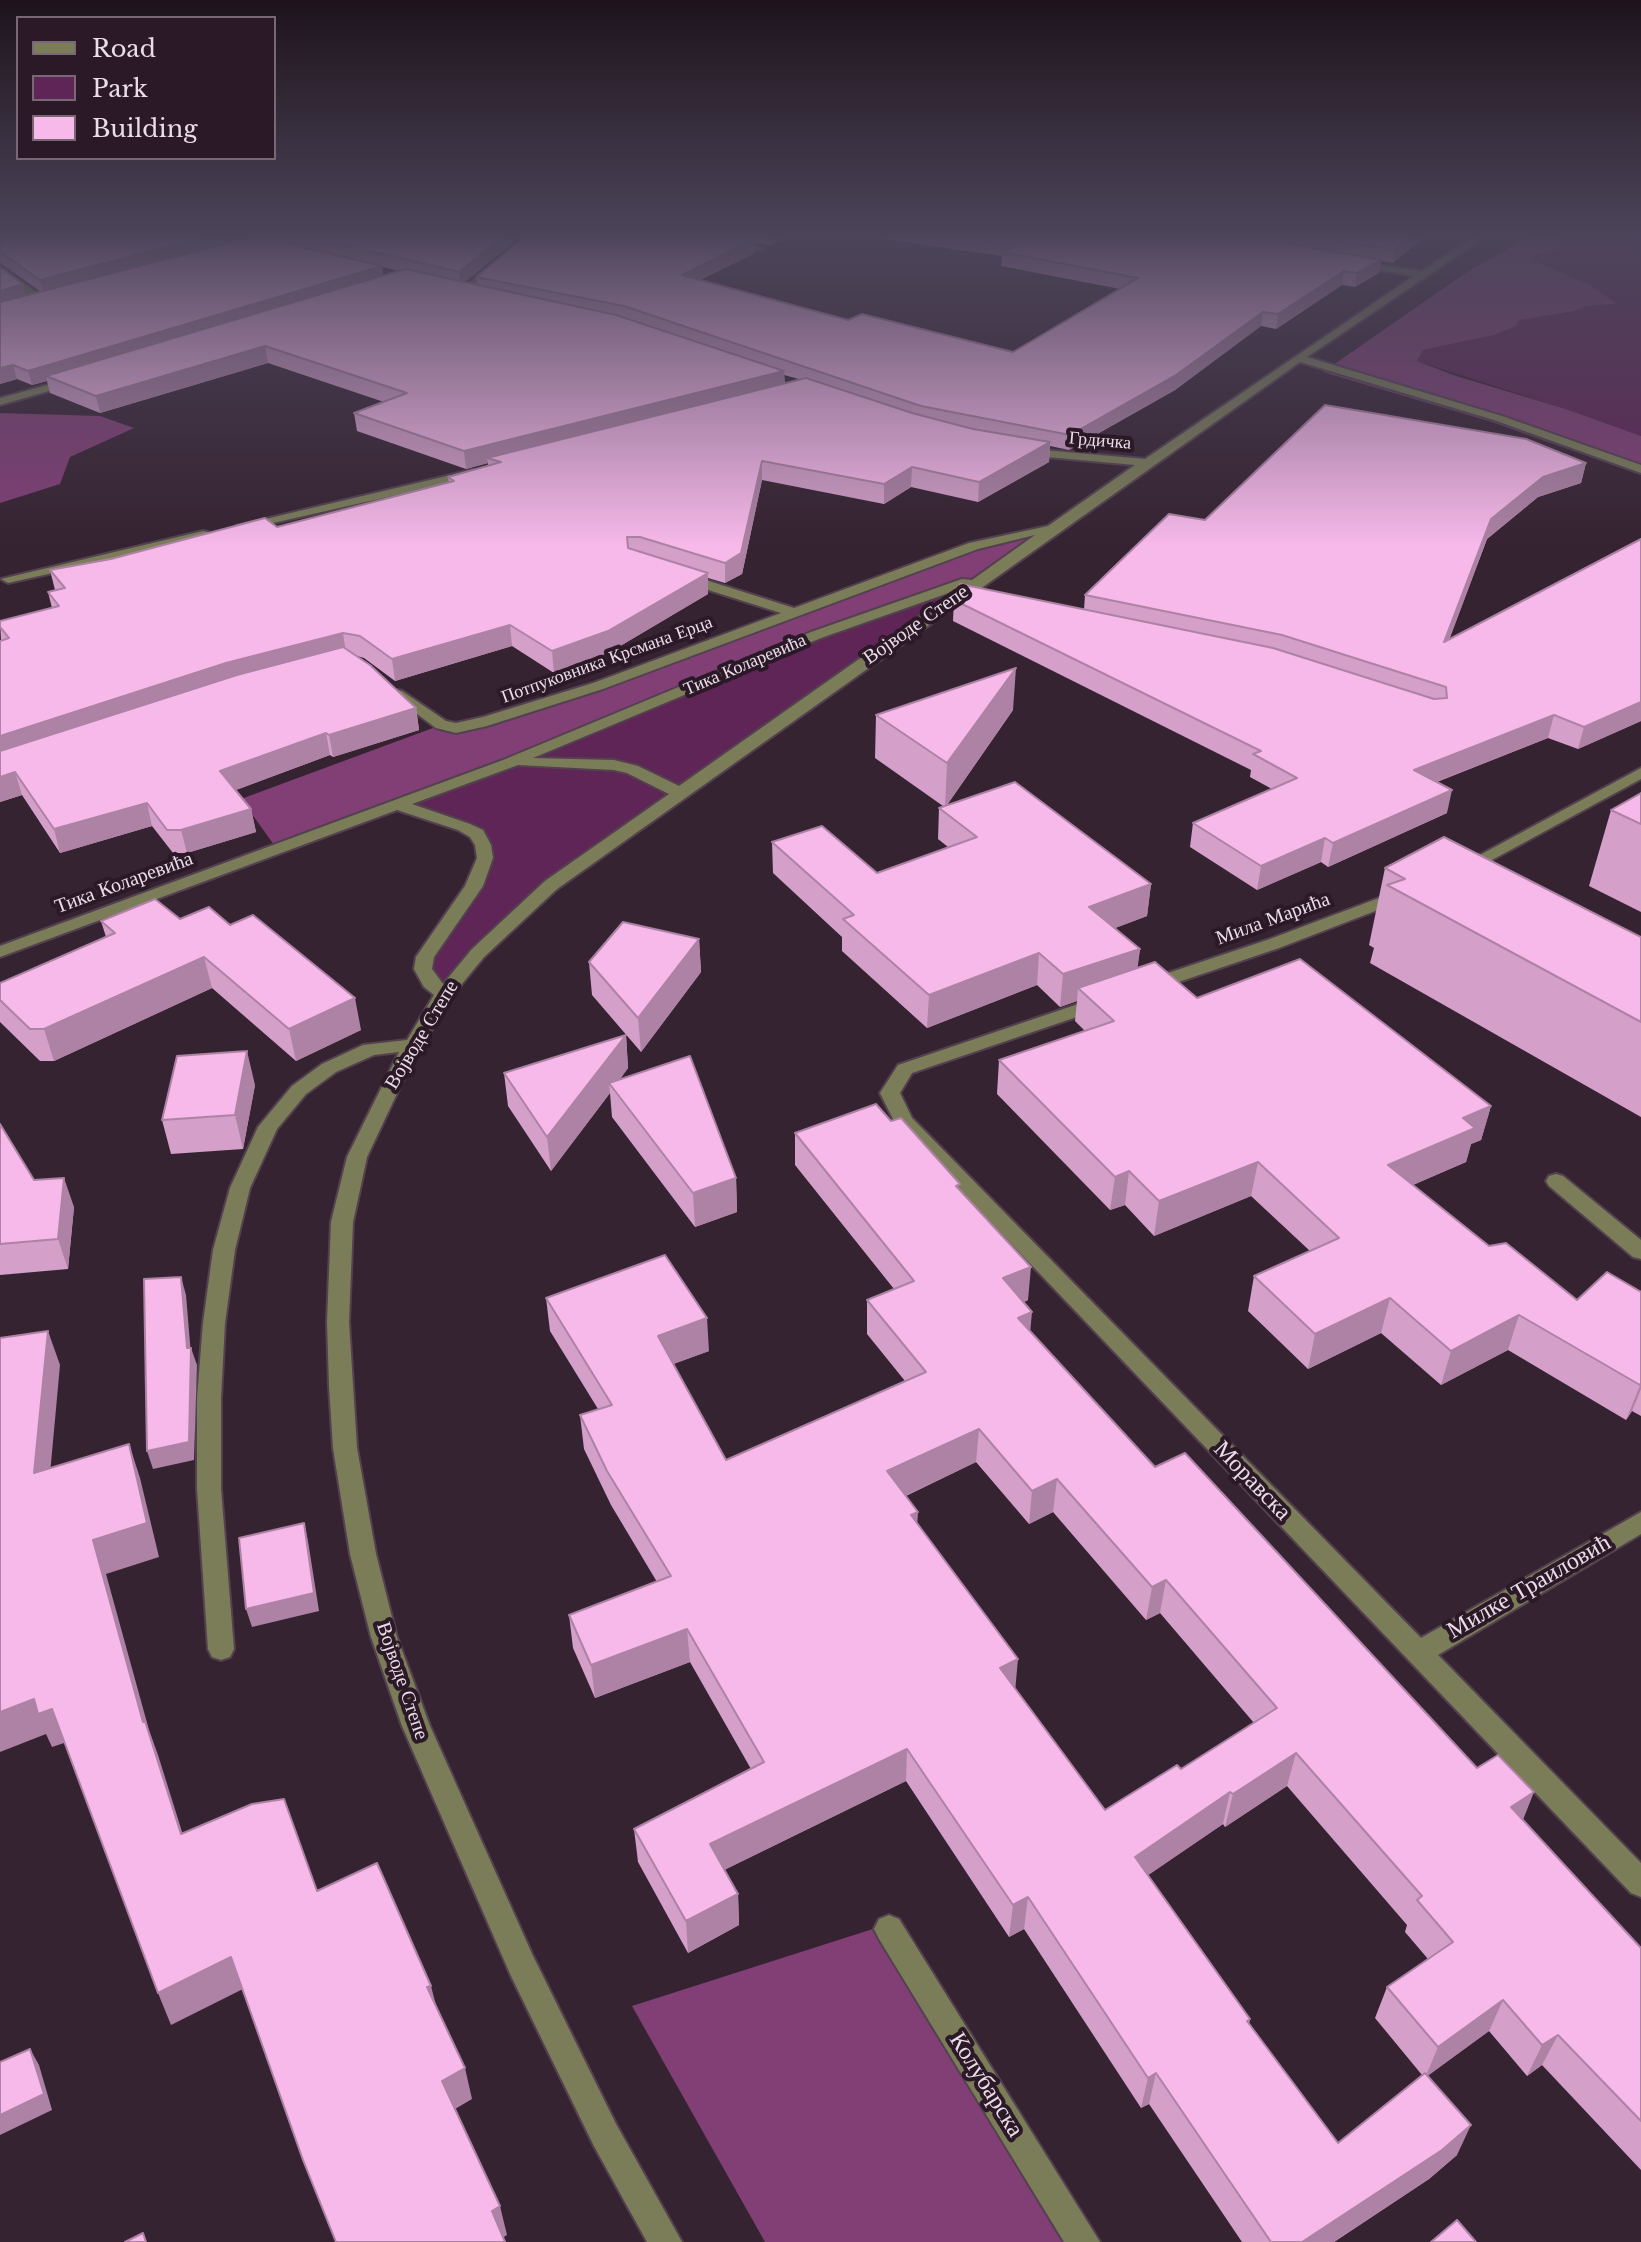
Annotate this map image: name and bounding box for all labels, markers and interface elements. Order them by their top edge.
legend [16,16,276,160]
text: Road [92,34,156,63]
text: Park [92,74,148,103]
text: Building [92,114,198,143]
street label: Грдичка [1068,428,1132,454]
street label: Војводе Степе [859,580,973,670]
street label: Потпуковника Крсмана Ерца [498,612,716,708]
street label: Тика Коларевића [681,630,809,700]
street label: Тика Коларевића [52,847,196,919]
street label: Мила Марића [1213,887,1333,951]
street label: Војводе Степе [380,976,464,1094]
street label: Моравска [1207,1435,1297,1527]
street label: Милке Траиловић [1442,1528,1616,1646]
street label: Војводе Степе [371,1619,433,1743]
street label: Колубарска [943,2027,1029,2143]

